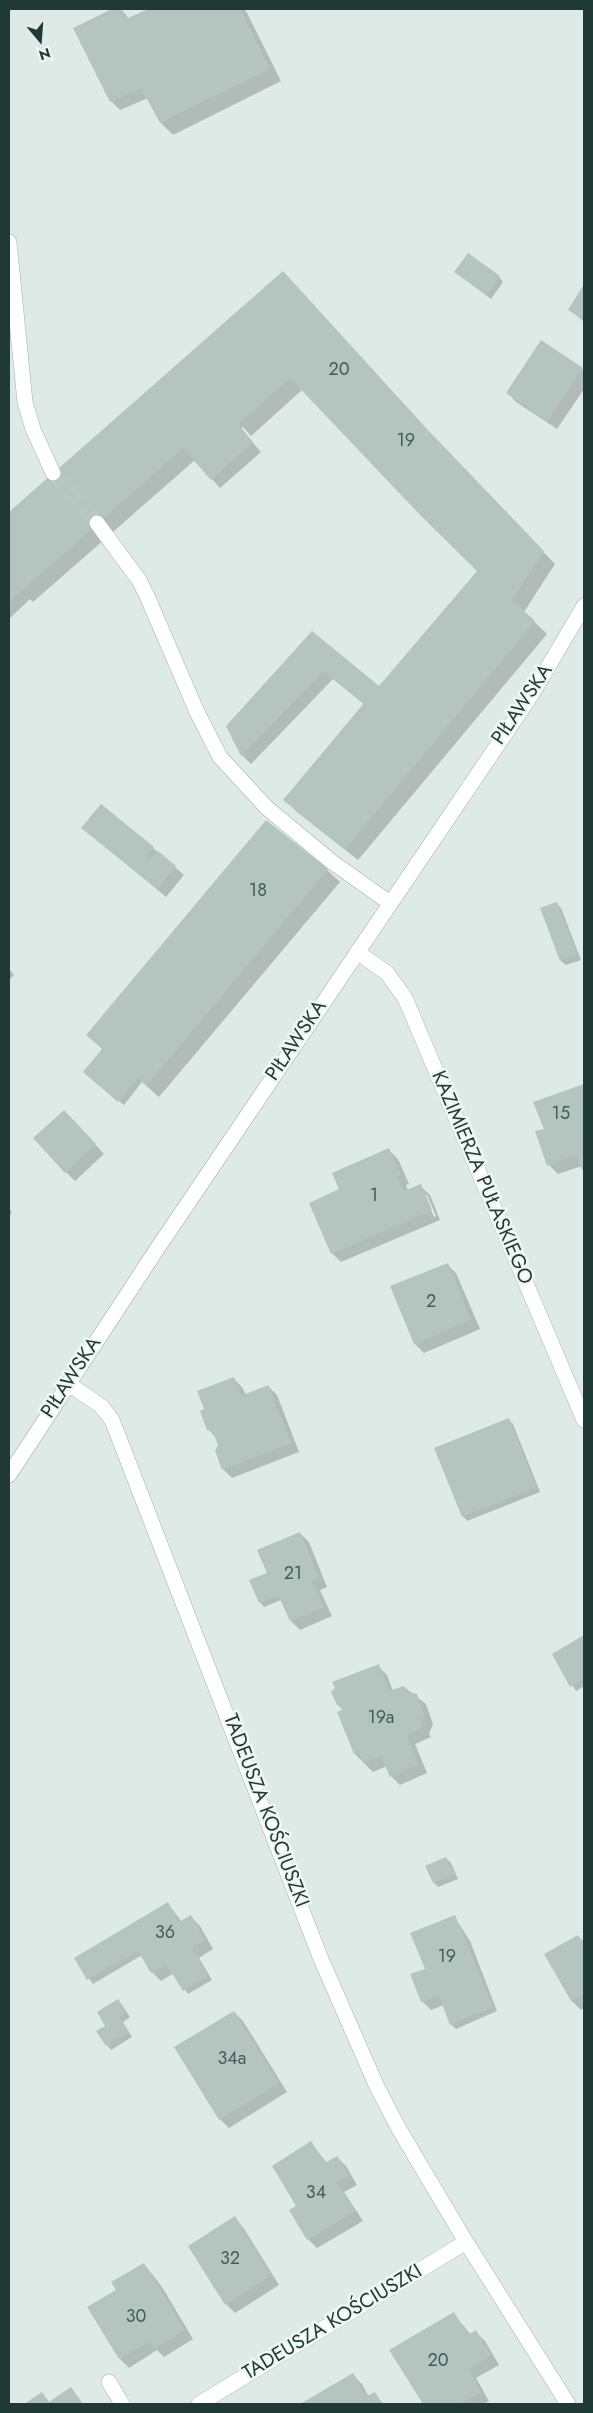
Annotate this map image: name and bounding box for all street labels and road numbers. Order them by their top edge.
street label: PIŁAWSKA [487,660,559,750]
street label: PIŁAWSKA [261,996,333,1086]
street label: KAZIMIERZA PUŁASKIEGO [425,1068,537,1288]
street label: PIŁAWSKA [37,1333,107,1423]
street label: TADEUSZA KOŚCIUSZKI [217,1711,313,1911]
street label: TADEUSZA KOŚCIUSZKI [239,2260,427,2386]

